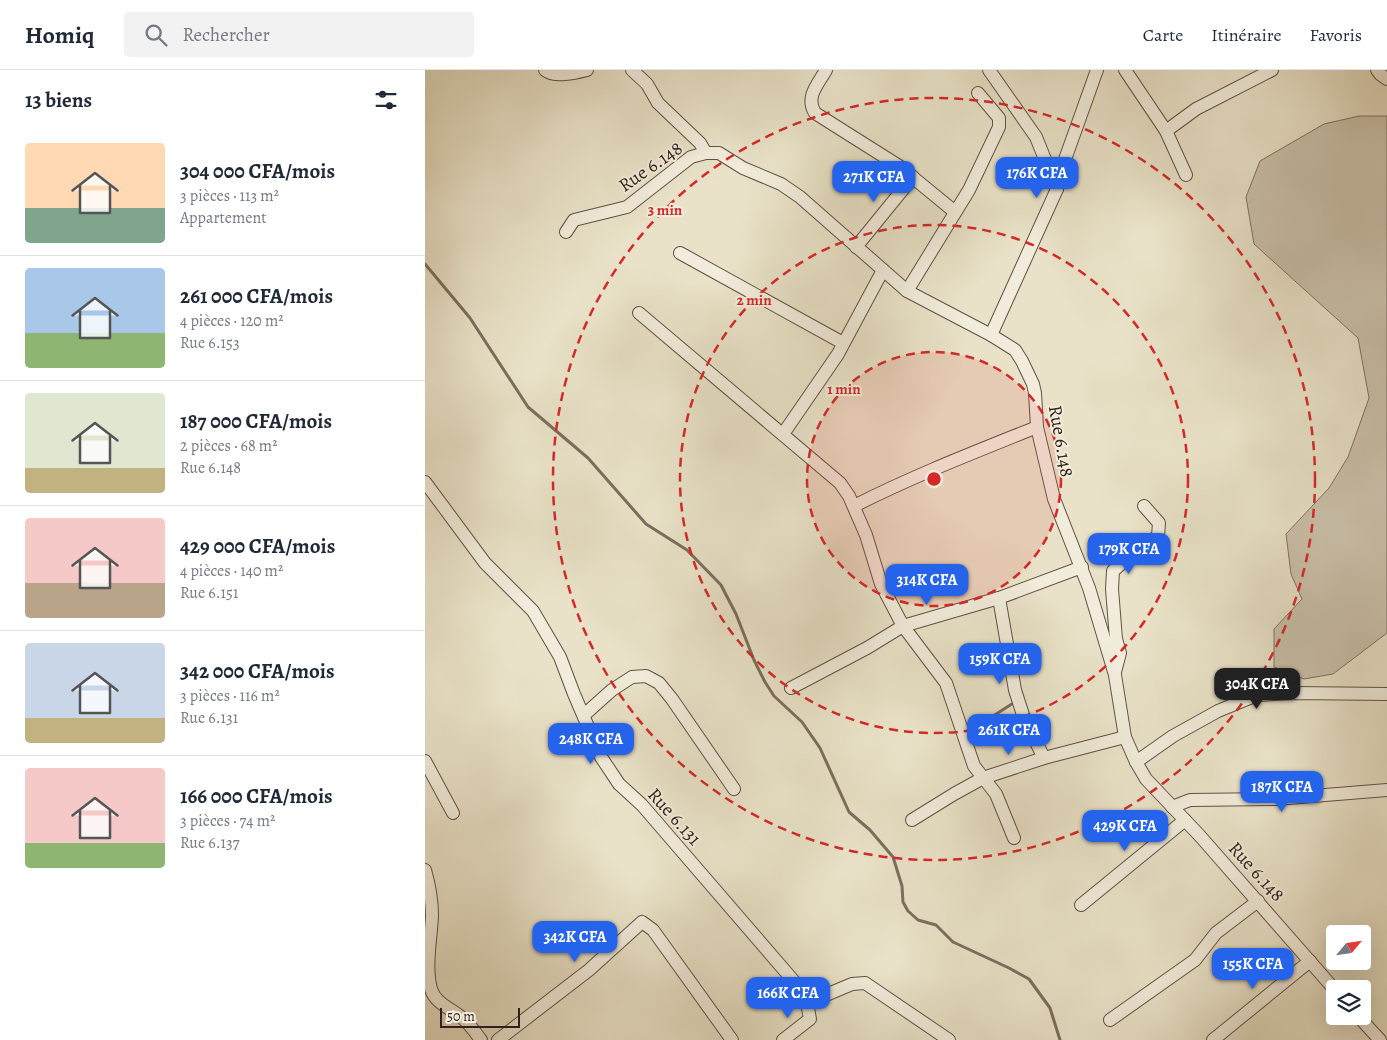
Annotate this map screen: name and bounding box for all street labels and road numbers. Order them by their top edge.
street label: Rue 6.148 [613,135,688,198]
street label: Rue 6.148 [1042,403,1080,479]
street label: Rue 6.131 [641,782,707,851]
street label: Rue 6.148 [1222,836,1290,907]

